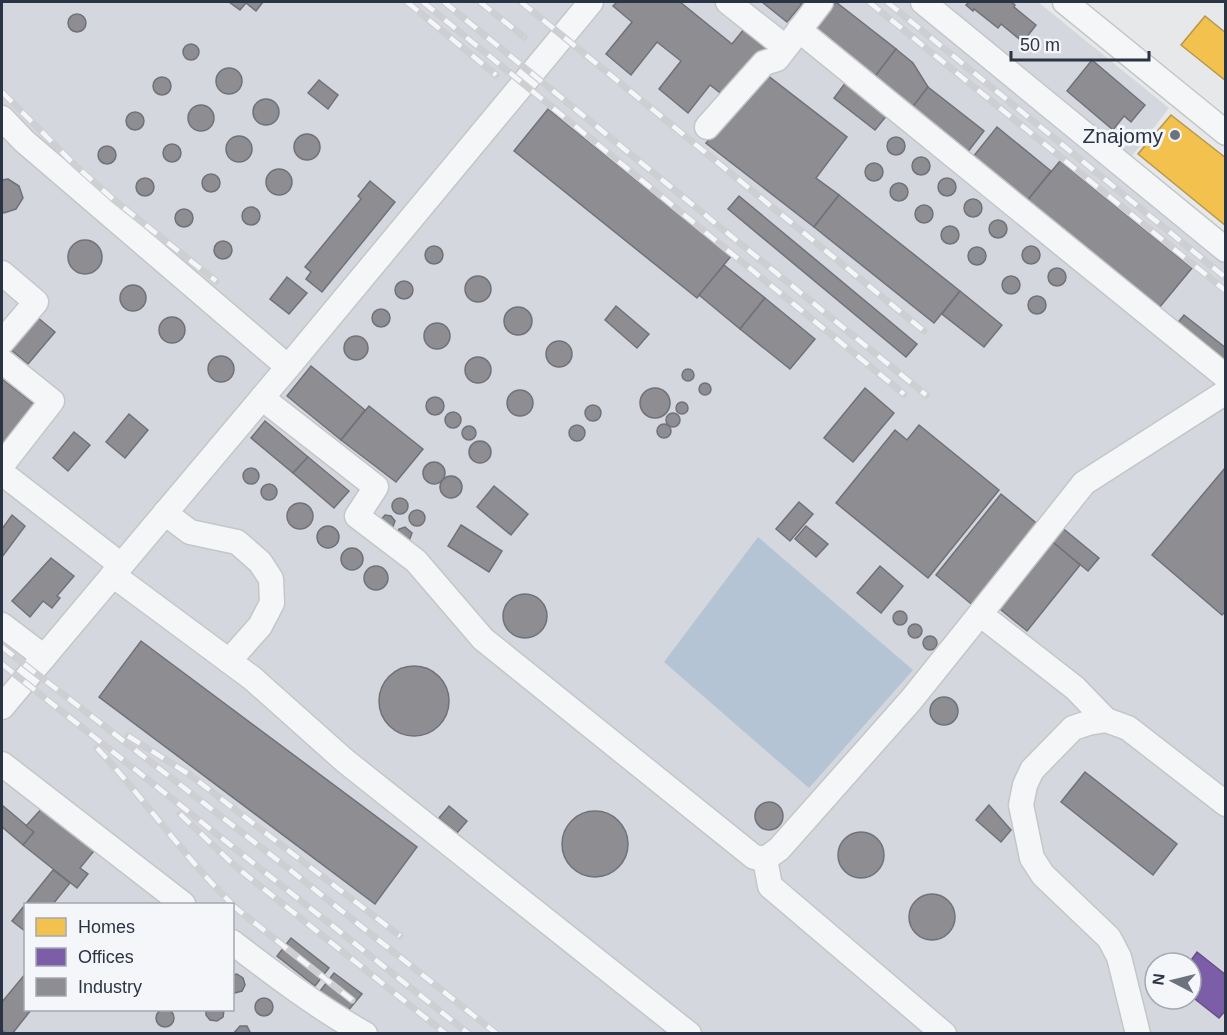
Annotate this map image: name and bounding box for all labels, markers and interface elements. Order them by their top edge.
scale bar [1011,24,1149,62]
text: 50 m [1020,35,1060,55]
place label: Znajomy [1082,124,1163,147]
marker: Znajomy [1168,128,1182,142]
legend [24,903,234,1011]
text: Homes [78,917,135,937]
text: Offices [78,947,134,967]
north arrow [1143,951,1203,1011]
text: N [1149,972,1168,986]
text: Industry [78,977,142,997]

